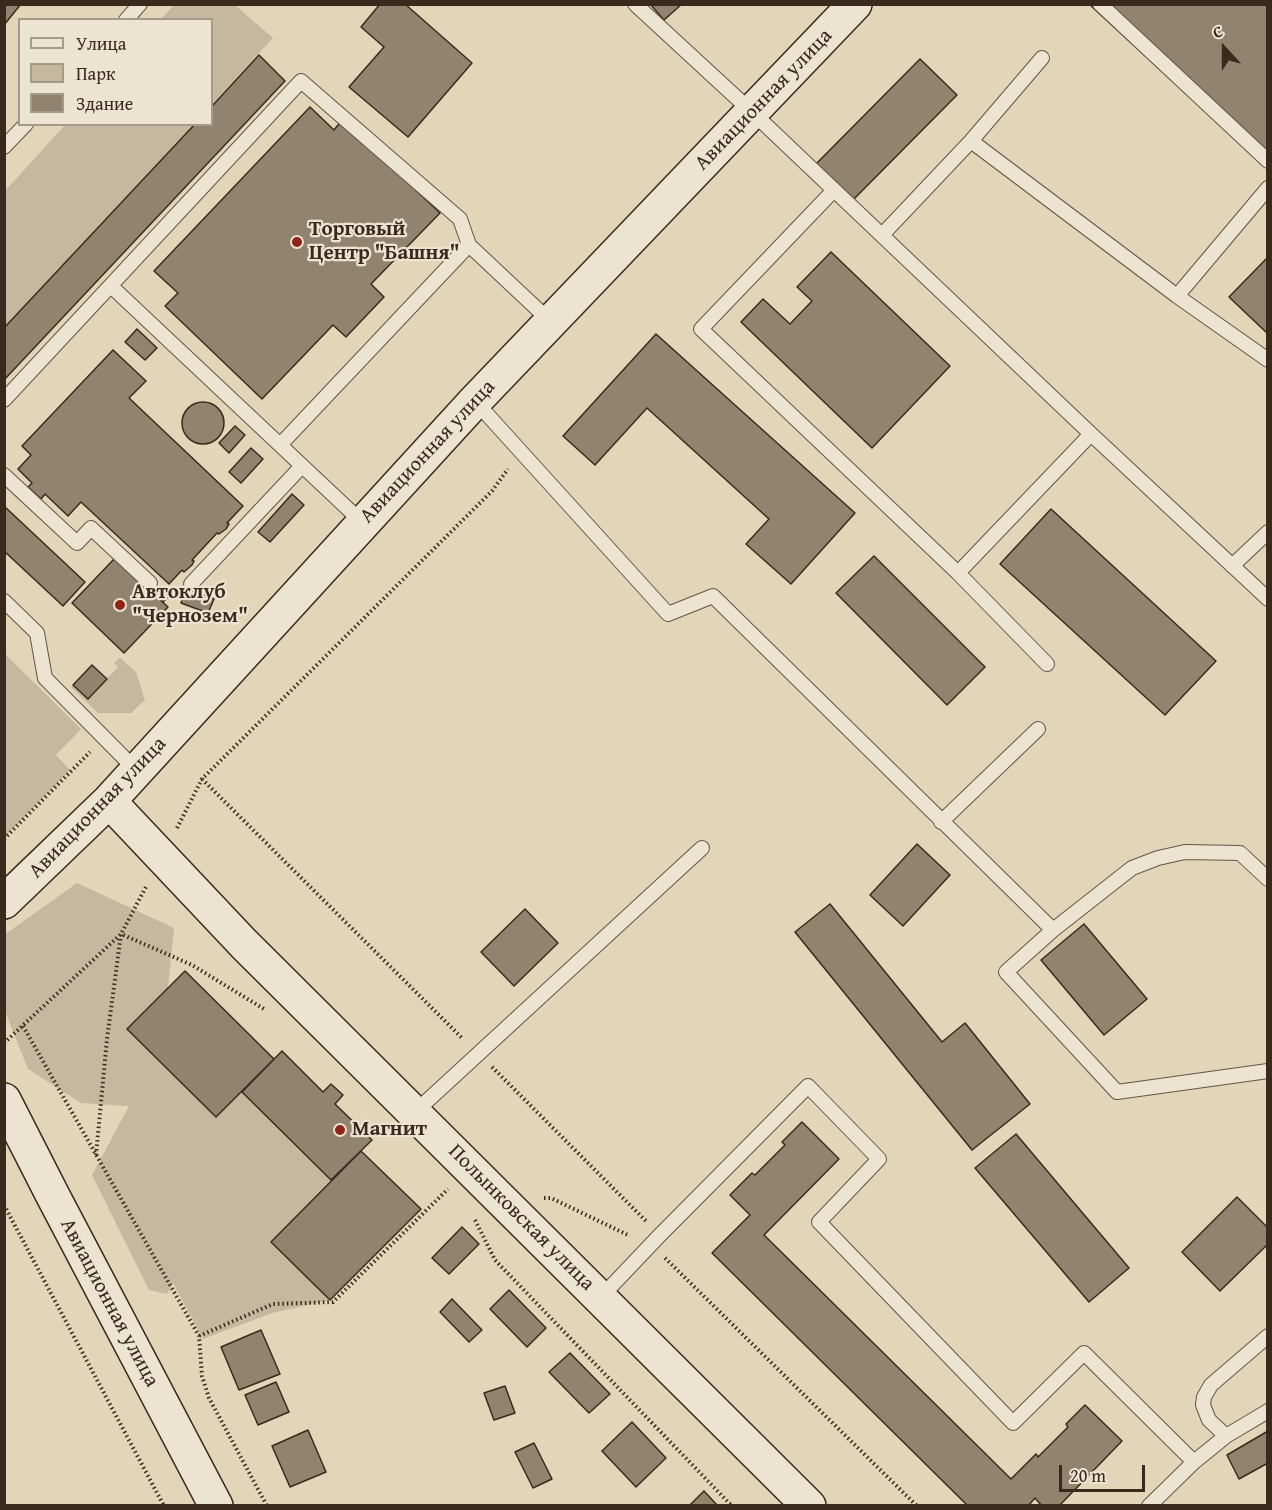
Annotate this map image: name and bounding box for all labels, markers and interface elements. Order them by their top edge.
legend [18,18,213,126]
north arrow [1194,18,1254,78]
text: С [1209,18,1226,44]
street label: Авиационная улица [690,24,838,176]
text: Улица [76,30,126,57]
text: Парк [76,60,115,87]
text: Здание [76,90,133,117]
place label: Торговый Центр "Башня" [309,217,460,267]
marker: Торговый Центр "Башня" [290,235,304,249]
street label: Авиационная улица [355,375,501,529]
place label: Автоклуб "Чернозем" [132,580,248,630]
marker: Автоклуб "Чернозем" [113,598,127,612]
street label: Авиационная улица [24,732,172,884]
place label: Магнит [352,1117,427,1143]
marker: Магнит [333,1123,347,1137]
street label: Полынковская улица [442,1139,600,1297]
street label: Авиационная улица [54,1215,164,1391]
scale bar [1062,1453,1148,1491]
text: 20 m [1070,1462,1106,1489]

